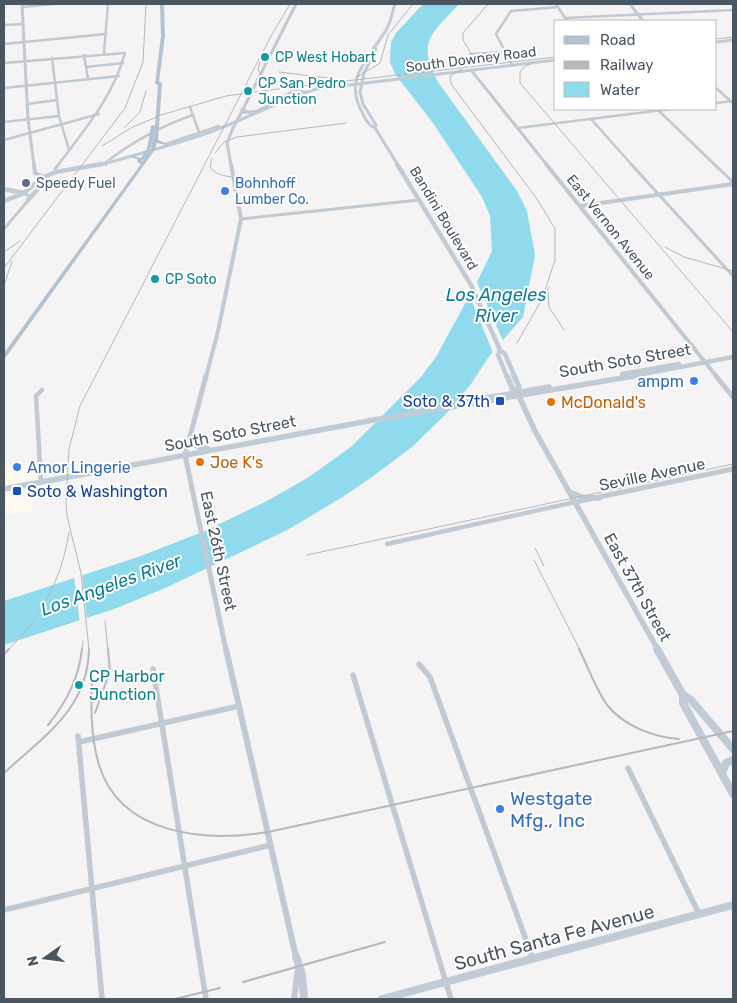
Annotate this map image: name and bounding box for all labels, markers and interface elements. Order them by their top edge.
legend [554,20,717,110]
text: Road [600,31,636,49]
street label: South Downey Road [405,43,537,76]
place label: CP West Hobart [275,49,376,66]
marker: CP West Hobart [259,51,271,63]
text: Railway [600,56,654,74]
place label: CP San Pedro Junction [258,75,346,108]
text: Water [600,81,640,99]
marker: CP San Pedro Junction [242,85,254,97]
street label: Bandini Boulevard [406,163,481,273]
street label: East Vernon Avenue [563,171,658,284]
place label: Speedy Fuel [36,175,116,192]
place label: Bohnhoff Lumber Co. [235,175,309,208]
marker: Speedy Fuel [20,177,32,189]
marker: Bohnhoff Lumber Co. [219,185,231,197]
place label: CP Soto [165,271,217,288]
marker: CP Soto [149,273,161,285]
water label: Los Angeles River [446,284,546,327]
street label: South Soto Street [558,340,692,381]
place label: ampm [637,372,684,391]
marker: ampm [688,375,700,387]
place label: Soto & 37th [403,392,490,411]
place label: McDonald's [561,393,646,412]
marker: Soto & 37th [494,395,506,407]
marker: McDonald's [545,396,557,408]
street label: South Soto Street [163,411,297,456]
place label: Joe K's [210,453,263,472]
street label: Seville Avenue [597,454,707,495]
marker: Joe K's [194,456,206,468]
place label: Amor Lingerie [27,458,131,477]
marker: Amor Lingerie [11,461,23,473]
place label: Soto & Washington [27,482,168,501]
marker: Soto & Washington [11,485,23,497]
street label: East 26th Street [197,489,240,613]
street label: East 37th Street [600,530,675,645]
water label: Los Angeles River [38,549,185,621]
place label: CP Harbor Junction [89,667,165,704]
marker: CP Harbor Junction [73,679,85,691]
place label: Westgate Mfg., Inc [510,787,592,832]
marker: Westgate Mfg., Inc [494,803,506,815]
street label: South Santa Fe Avenue [452,900,657,975]
north arrow [20,933,70,983]
text: N [23,954,42,968]

